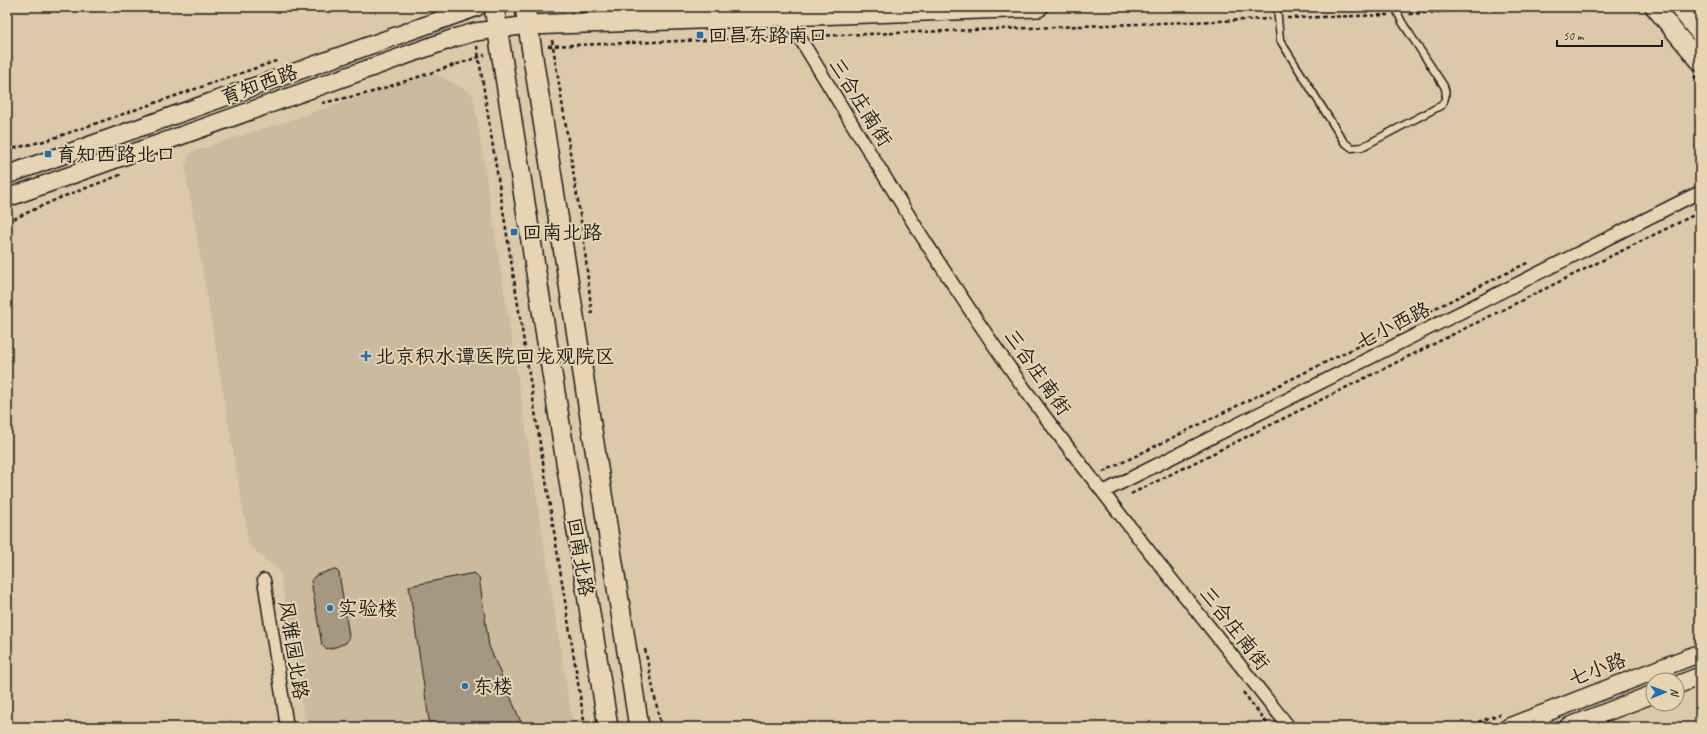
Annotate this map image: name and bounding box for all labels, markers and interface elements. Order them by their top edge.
scale bar [1557,22,1662,48]
place label: 回昌东路南口 [708,23,828,48]
text: 50 m [1563,28,1585,44]
marker: 回昌东路南口 [695,30,705,40]
street label: 三合庄南街 [823,53,898,151]
street label: 育知西路 [217,59,302,110]
place label: 育知西路北口 [56,142,176,167]
marker: 育知西路北口 [43,149,53,159]
place label: 回南北路 [522,220,603,245]
marker: 回南北路 [509,227,519,237]
street label: 七小西路 [1352,296,1435,355]
street label: 三合庄南街 [999,324,1077,420]
place label: 北京积水谭医院回龙观院区 [375,344,615,369]
marker: 北京积水谭医院回龙观院区 [360,350,372,362]
street label: 回南北路 [562,516,599,600]
street label: 三合庄南街 [1194,581,1275,675]
place label: 实验楼 [338,596,398,621]
street label: 风雅园北路 [273,599,314,702]
marker: 实验楼 [325,603,335,613]
street label: 七小路 [1565,647,1631,692]
north arrow [1645,672,1685,712]
place label: 东楼 [473,674,513,699]
marker: 东楼 [460,681,470,691]
text: N [1668,688,1682,698]

